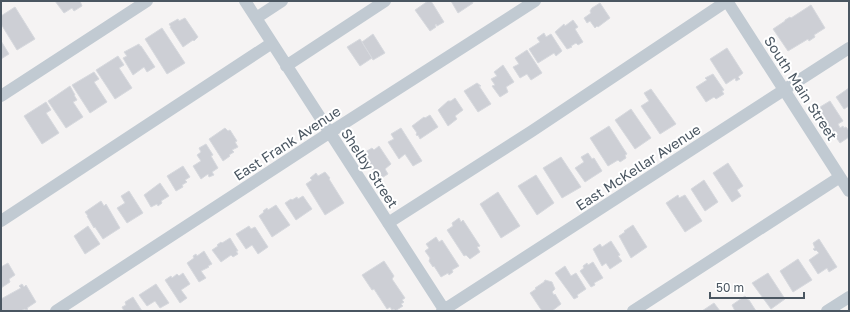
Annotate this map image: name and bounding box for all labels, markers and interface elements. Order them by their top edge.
street label: South Main Street [761,33,841,143]
street label: East Frank Avenue [230,102,344,184]
street label: East McKellar Avenue [572,120,704,214]
street label: Shelby Street [338,125,402,211]
scale bar [710,274,804,300]
text: 50 m [716,280,744,295]

